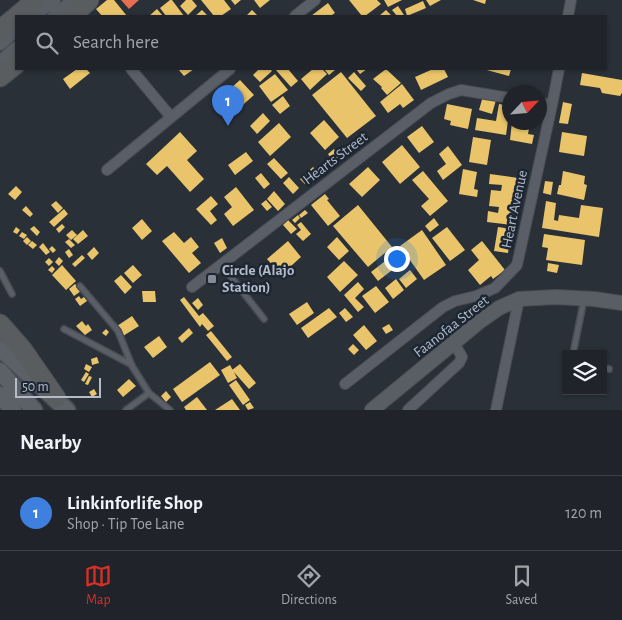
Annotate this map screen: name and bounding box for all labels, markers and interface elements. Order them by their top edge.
search box [15,15,607,70]
icon: search [33,29,61,57]
text: Search here [73,33,159,52]
pin: 1 [212,85,244,126]
north arrow [502,85,547,130]
street label: Hearts Street [300,129,371,187]
street label: Heart Avenue [499,169,530,250]
your location [384,246,410,272]
place label: Circle (Alajo Station) [222,263,294,295]
marker: Circle (Alajo Station) [206,273,218,285]
street label: Faanofaa Street [411,292,492,360]
map controls [562,350,607,395]
button: layers [562,350,607,395]
scale bar [15,375,101,398]
text: 50 m [22,380,49,394]
text: Nearby [20,432,81,453]
text: Linkinforlife Shop [67,494,203,513]
text: 1 [33,505,39,521]
text: 120 m [565,505,602,521]
text: Shop · Tip Toe Lane [67,516,184,532]
tab: Map [84,562,112,609]
tab: Directions [281,562,337,609]
tab: Saved [506,562,538,609]

